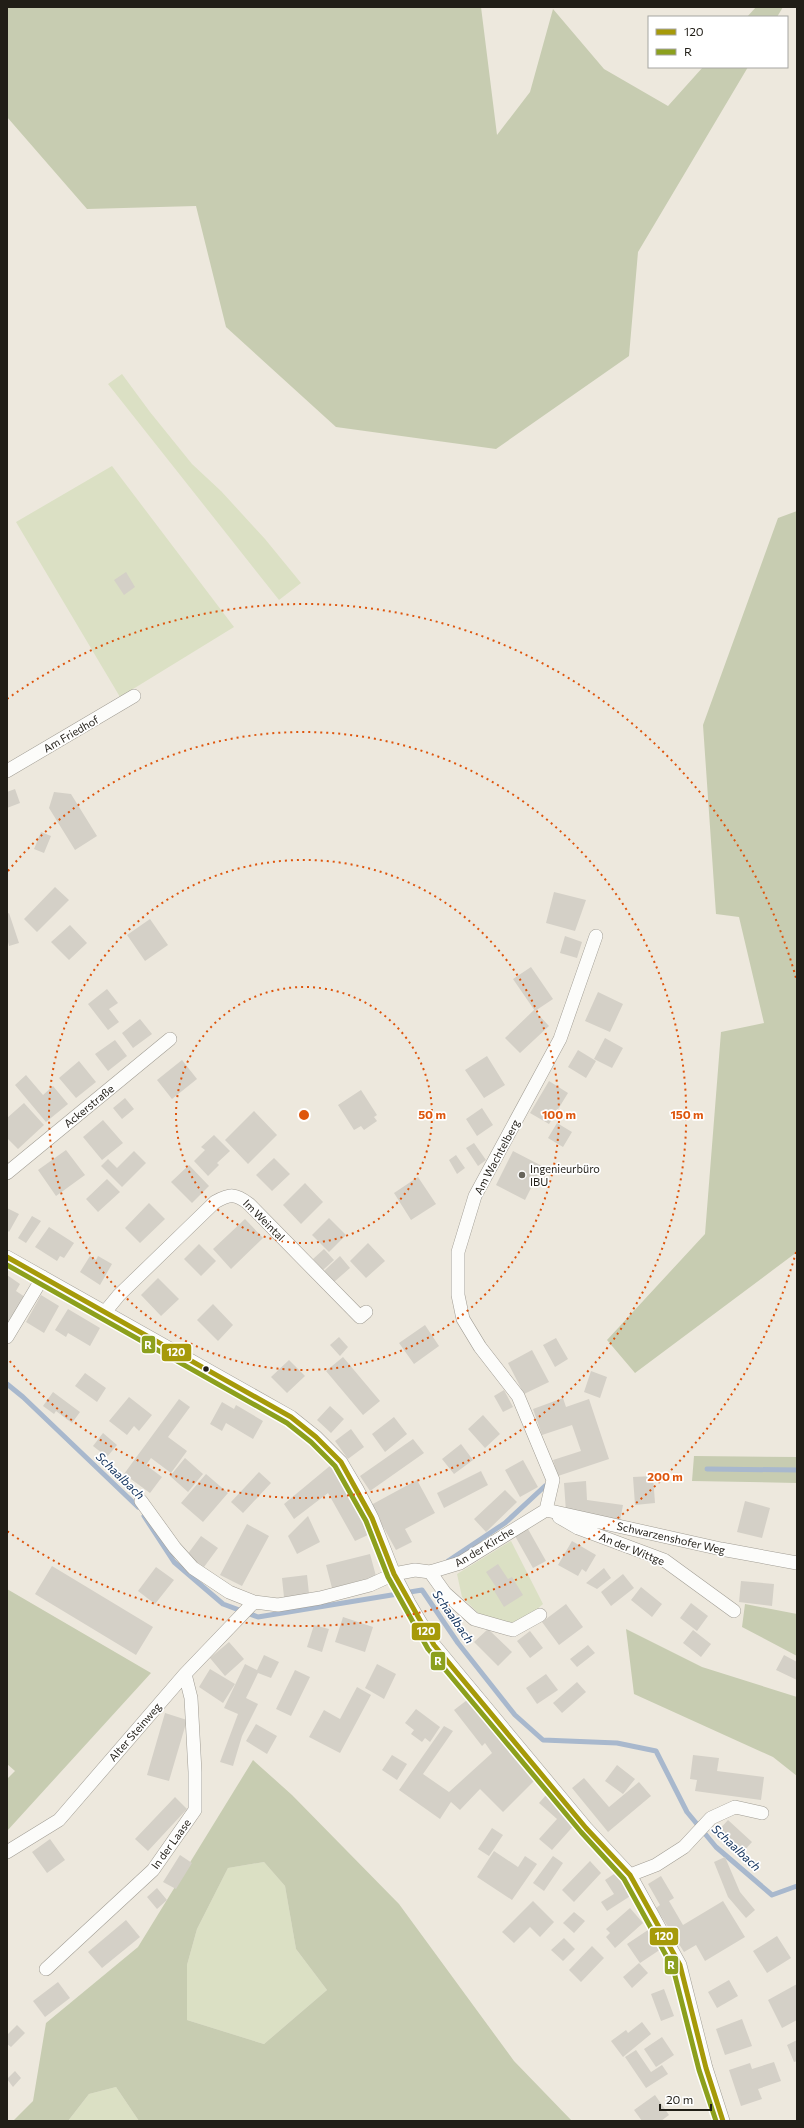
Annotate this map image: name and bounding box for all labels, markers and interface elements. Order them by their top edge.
legend [648,16,788,68]
text: 120 [684,24,704,38]
text: R [684,44,692,58]
street label: Am Friedhof [41,712,101,755]
street label: Ackerstraße [61,1081,116,1130]
text: 50 m [418,1107,446,1121]
text: 100 m [542,1107,576,1121]
text: 150 m [670,1107,704,1121]
centre of rings [297,1108,311,1122]
street label: Am Wachtelberg [471,1117,522,1197]
place label: Ingenieurbüro IBU [530,1162,600,1188]
marker: Ingenieurbüro IBU [517,1170,527,1180]
street label: Im Weintal [241,1196,288,1243]
line badge: R [141,1335,156,1354]
text: R [144,1338,152,1351]
line badge: 120 [161,1343,192,1362]
text: 120 [167,1345,185,1358]
unlabelled marker [201,1364,211,1374]
water label: Schaalbach [94,1449,148,1502]
text: 200 m [647,1469,683,1483]
street label: Schwarzenshofer Weg [616,1519,727,1556]
street label: An der Kirche [452,1524,516,1569]
street label: An der Wittge [598,1530,667,1568]
water label: Schaalbach [430,1587,477,1646]
line badge: 120 [411,1622,441,1641]
text: 120 [417,1624,435,1637]
line badge: R [430,1651,446,1671]
text: R [434,1654,442,1667]
street label: Alter Steinweg [106,1700,164,1764]
street label: In der Laase [148,1816,193,1871]
water label: Schaalbach [709,1821,764,1873]
line badge: 120 [649,1927,679,1946]
text: 120 [655,1929,673,1942]
line badge: R [664,1955,679,1975]
text: R [667,1958,675,1971]
scale bar [660,2086,711,2112]
text: 20 m [666,2092,693,2106]

